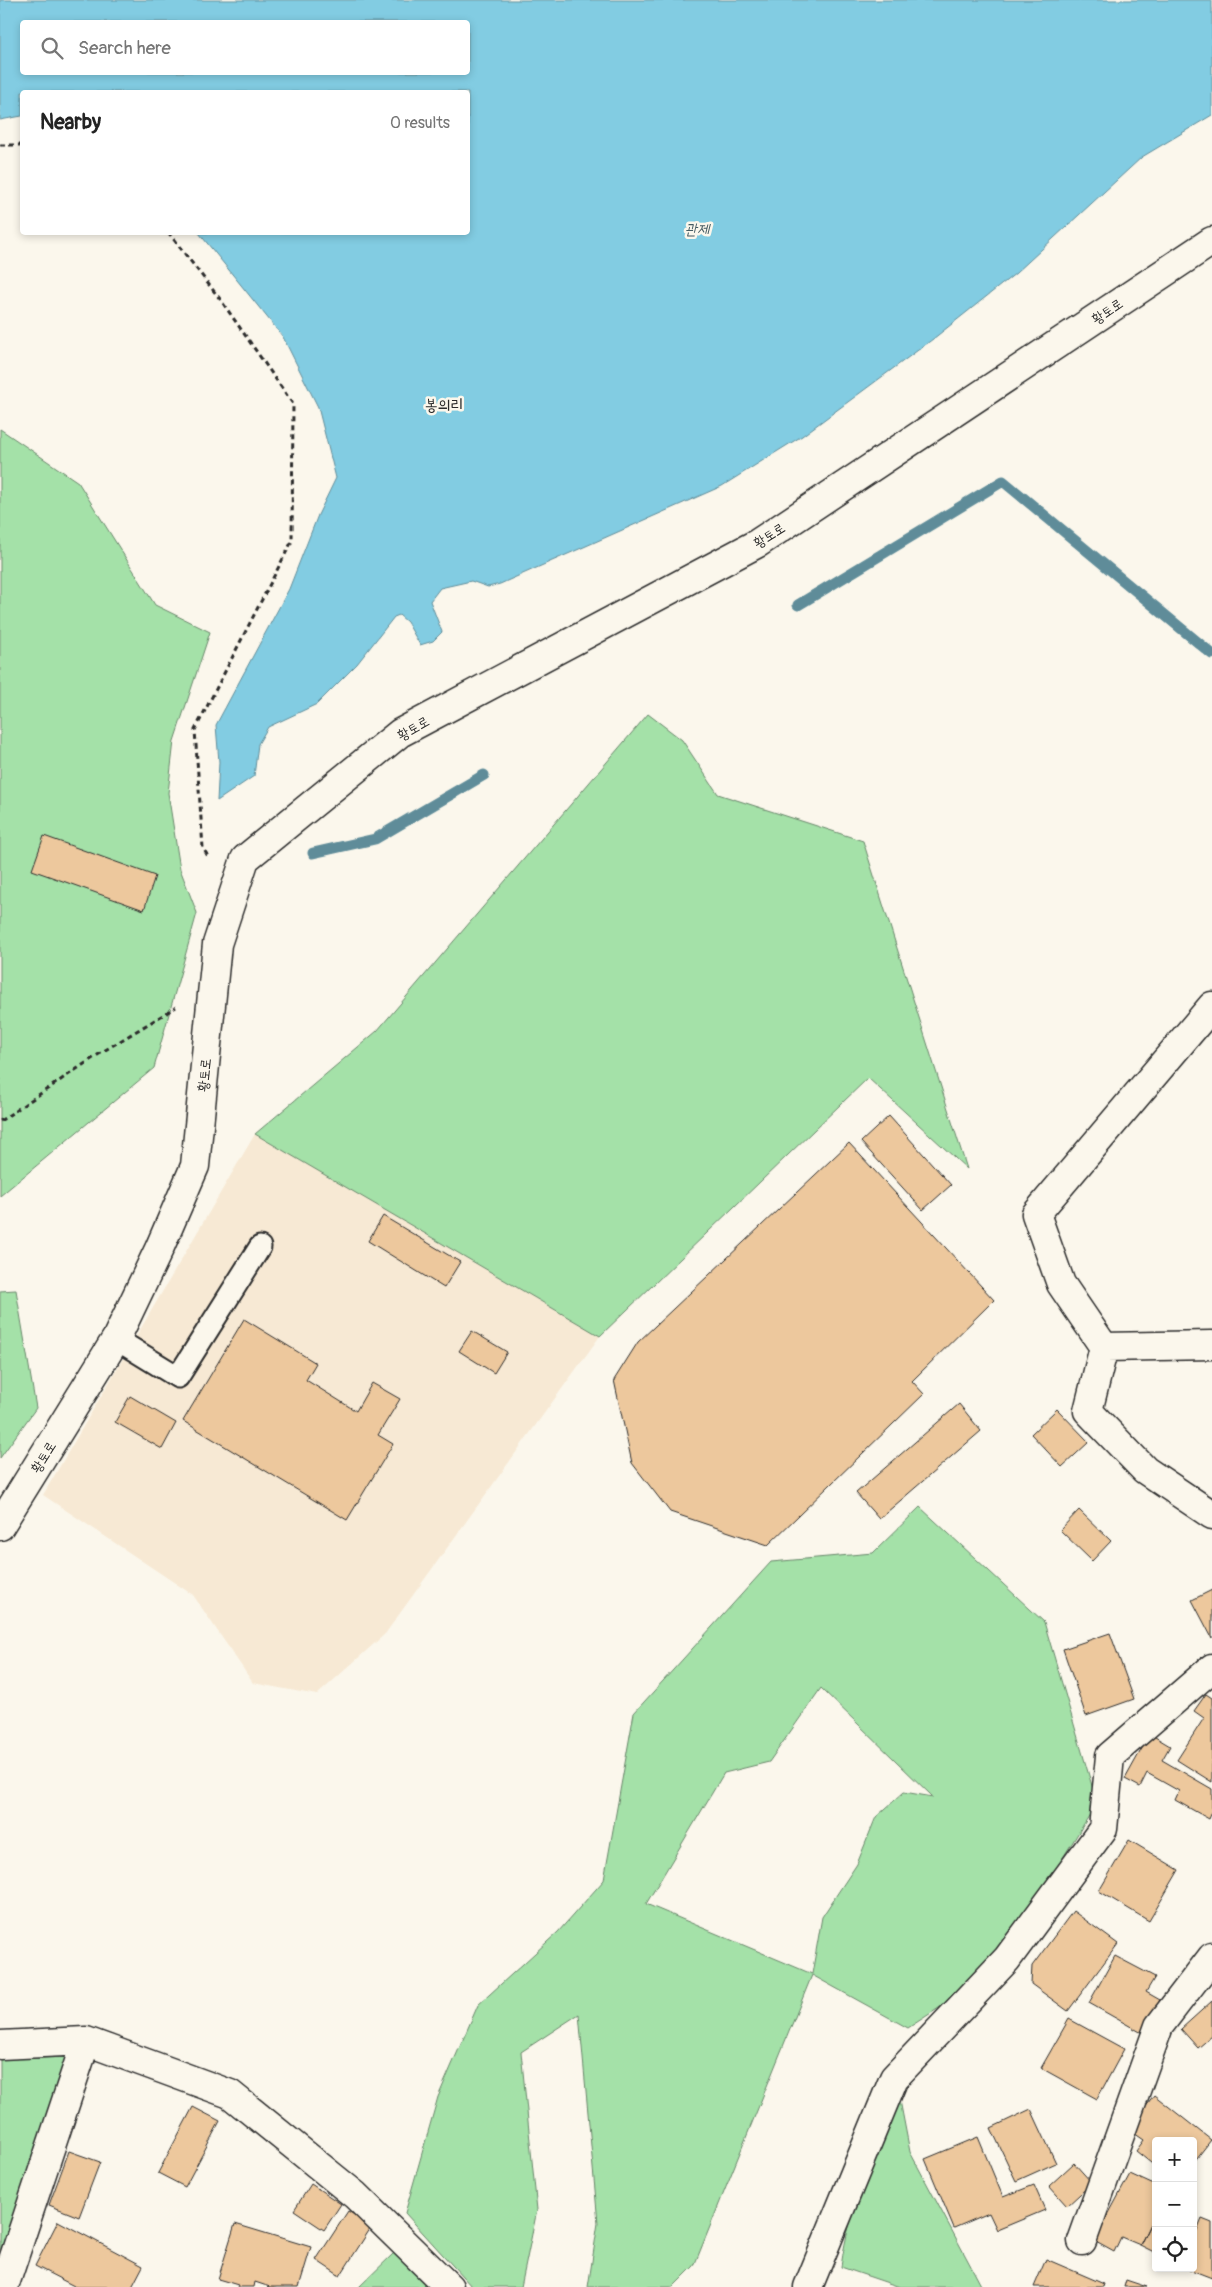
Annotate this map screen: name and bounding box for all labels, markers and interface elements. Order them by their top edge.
search box [20,20,470,75]
icon: search [38,34,66,62]
text: Search here [78,36,171,60]
text: Nearby [40,109,101,136]
text: 0 results [390,113,450,133]
water label: 관제 [685,220,711,239]
street label: 황토로 [1089,295,1126,328]
district label: 봉의리 [425,395,463,415]
street label: 황토로 [750,519,788,552]
street label: 황토로 [394,713,432,744]
street label: 황토로 [194,1057,215,1093]
street label: 황토로 [27,1438,60,1476]
map controls [1152,2137,1197,2272]
button: + [1152,2137,1197,2182]
button: − [1152,2182,1197,2227]
button: locate [1152,2227,1197,2272]

